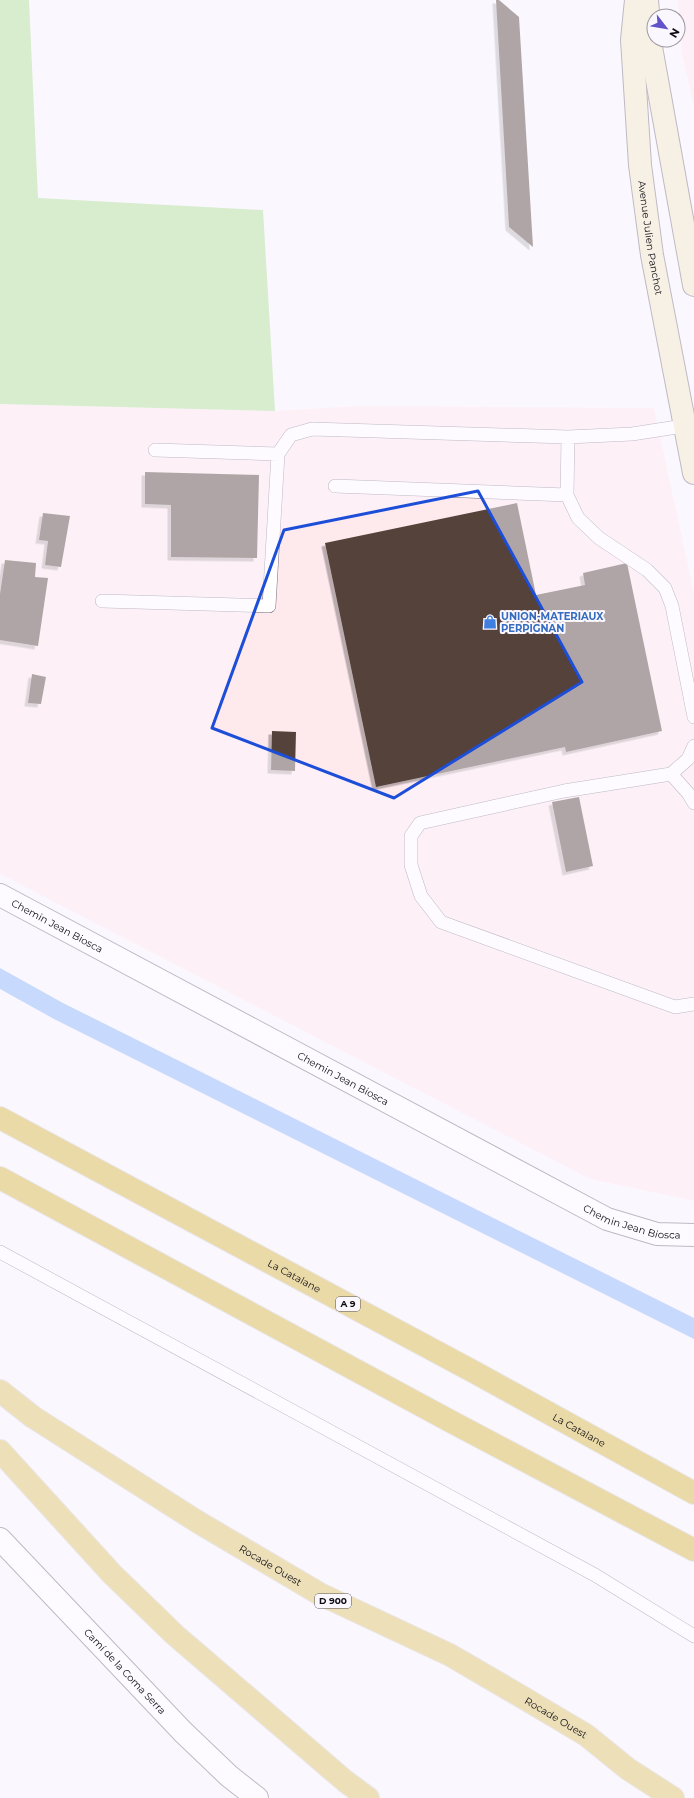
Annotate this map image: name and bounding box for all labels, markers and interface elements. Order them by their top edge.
north arrow [646,8,686,48]
text: N [666,26,683,41]
street label: Avenue Julien Panchot [635,180,666,296]
place label: UNION-MATERIAUX PERPIGNAN [501,610,604,635]
shop icon: UNION-MATERIAUX PERPIGNAN [482,614,498,630]
street label: Chemin Jean Biosca [9,896,105,956]
street label: Chemin Jean Biosca [295,1049,391,1108]
street label: Chemin Jean Biosca [581,1201,681,1242]
street label: La Catalane [265,1257,323,1296]
road number: A 9 [336,1297,360,1311]
street label: La Catalane [550,1411,608,1450]
street label: Rocade Ouest [237,1542,304,1589]
road number: D 900 [315,1594,351,1608]
street label: Camí de la Coma Serra [81,1626,169,1717]
street label: Rocade Ouest [522,1694,590,1741]

